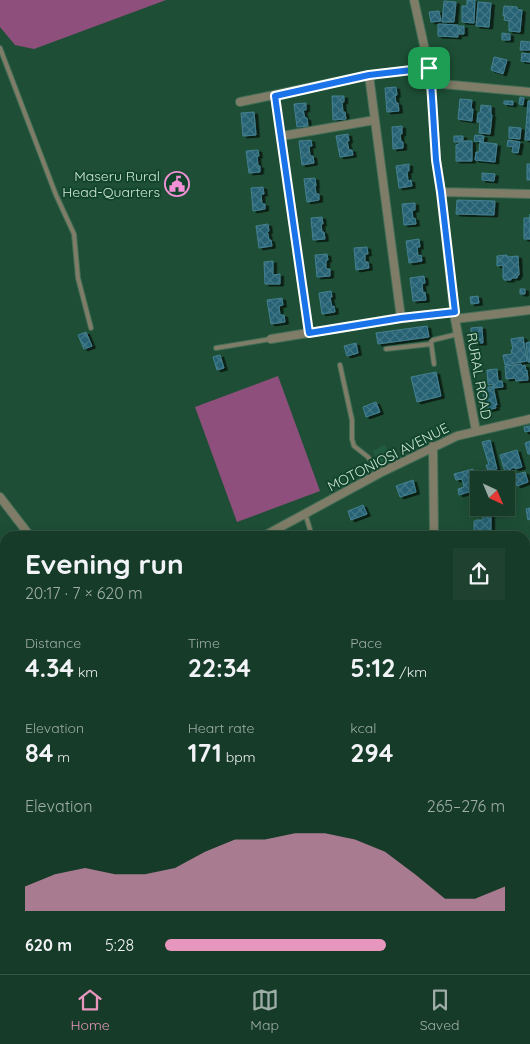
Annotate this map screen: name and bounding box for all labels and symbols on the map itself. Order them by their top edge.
pin [408,47,450,89]
place label: Maseru Rural Head-Quarters [62,167,160,201]
public building icon: Maseru Rural Head-Quarters [164,171,190,197]
street label: RURAL ROAD [462,331,496,421]
street label: MOTONIOSI AVENUE [324,419,452,495]
north arrow [470,471,515,516]

